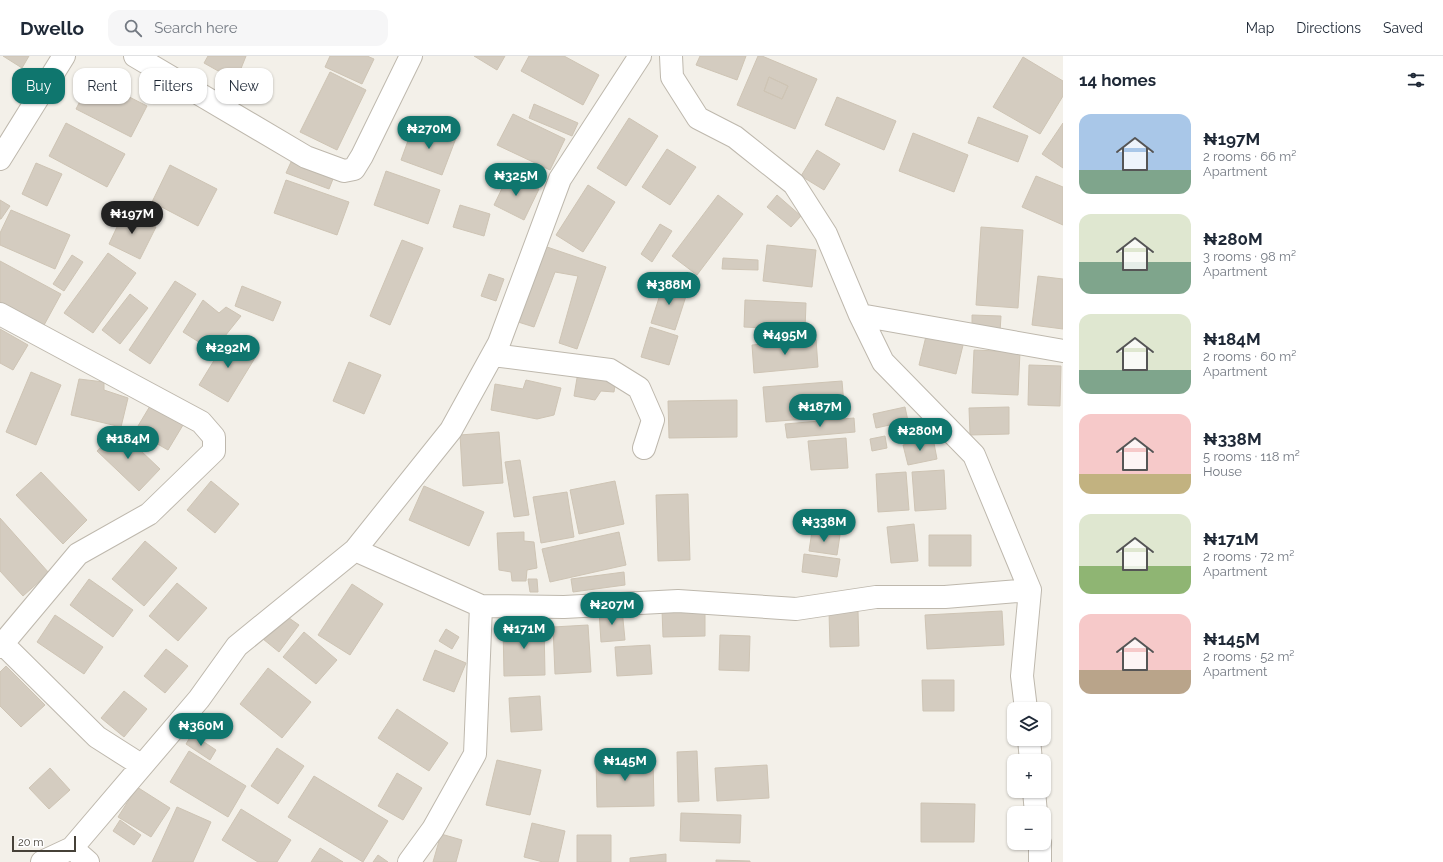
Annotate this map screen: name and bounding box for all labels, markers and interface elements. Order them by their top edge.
search box [108,10,388,46]
text: Dwello [20,17,84,39]
icon: search [122,17,144,39]
text: Search here [154,19,237,37]
text: Map [1246,20,1274,36]
text: Directions [1296,20,1361,36]
text: Saved [1383,20,1423,36]
chip: Buy [12,68,65,104]
chip: Rent [73,68,131,104]
chip: Filters [139,68,207,104]
chip: New [215,68,273,104]
icon: filters [1405,69,1427,91]
text: 14 homes [1079,70,1156,90]
pin: ₦270M [401,116,457,150]
text: ₦270M [406,121,452,136]
text: ₦197M [1203,129,1260,149]
icon: home [1111,130,1159,178]
text: 2 rooms · 66 m² [1203,149,1296,164]
pin: ₦325M [488,163,544,197]
text: Apartment [1203,164,1267,179]
text: ₦325M [494,168,538,183]
pin: ₦197M [104,201,160,235]
text: ₦197M [110,206,154,221]
text: ₦280M [1203,229,1263,249]
icon: home [1111,230,1159,278]
text: 3 rooms · 98 m² [1203,249,1296,264]
text: Apartment [1203,264,1267,279]
pin: ₦388M [641,272,697,306]
text: ₦388M [646,277,692,292]
pin: ₦495M [757,322,813,356]
text: ₦495M [763,327,807,342]
text: ₦184M [1203,329,1261,349]
icon: home [1111,330,1159,378]
pin: ₦292M [200,335,256,369]
text: ₦292M [206,340,250,355]
text: 2 rooms · 60 m² [1203,349,1296,364]
text: Apartment [1203,364,1267,379]
pin: ₦187M [792,394,848,428]
text: ₦187M [798,399,842,414]
pin: ₦280M [892,418,948,452]
text: ₦280M [897,423,943,438]
pin: ₦184M [100,426,156,460]
text: ₦338M [1203,429,1262,449]
icon: home [1111,430,1159,478]
text: ₦184M [106,431,150,446]
text: 5 rooms · 118 m² [1203,449,1300,464]
text: House [1203,464,1242,479]
pin: ₦338M [796,509,852,543]
text: ₦338M [802,514,846,529]
text: ₦171M [1203,529,1259,549]
icon: home [1111,530,1159,578]
text: 2 rooms · 72 m² [1203,549,1294,564]
text: Apartment [1203,564,1267,579]
pin: ₦207M [584,592,640,626]
text: ₦207M [589,597,635,612]
pin: ₦171M [496,616,552,650]
text: ₦171M [503,621,545,636]
text: ₦145M [1203,629,1260,649]
icon: home [1111,630,1159,678]
text: 2 rooms · 52 m² [1203,649,1294,664]
text: Apartment [1203,664,1267,679]
map controls [1007,702,1051,850]
button: layers [1007,702,1051,746]
pin: ₦360M [173,713,229,747]
text: ₦360M [178,718,224,733]
pin: ₦145M [597,748,653,782]
text: ₦145M [603,753,647,768]
button: + [1007,754,1051,798]
button: − [1007,806,1051,850]
scale bar [12,834,76,853]
text: 20 m [18,836,43,849]

